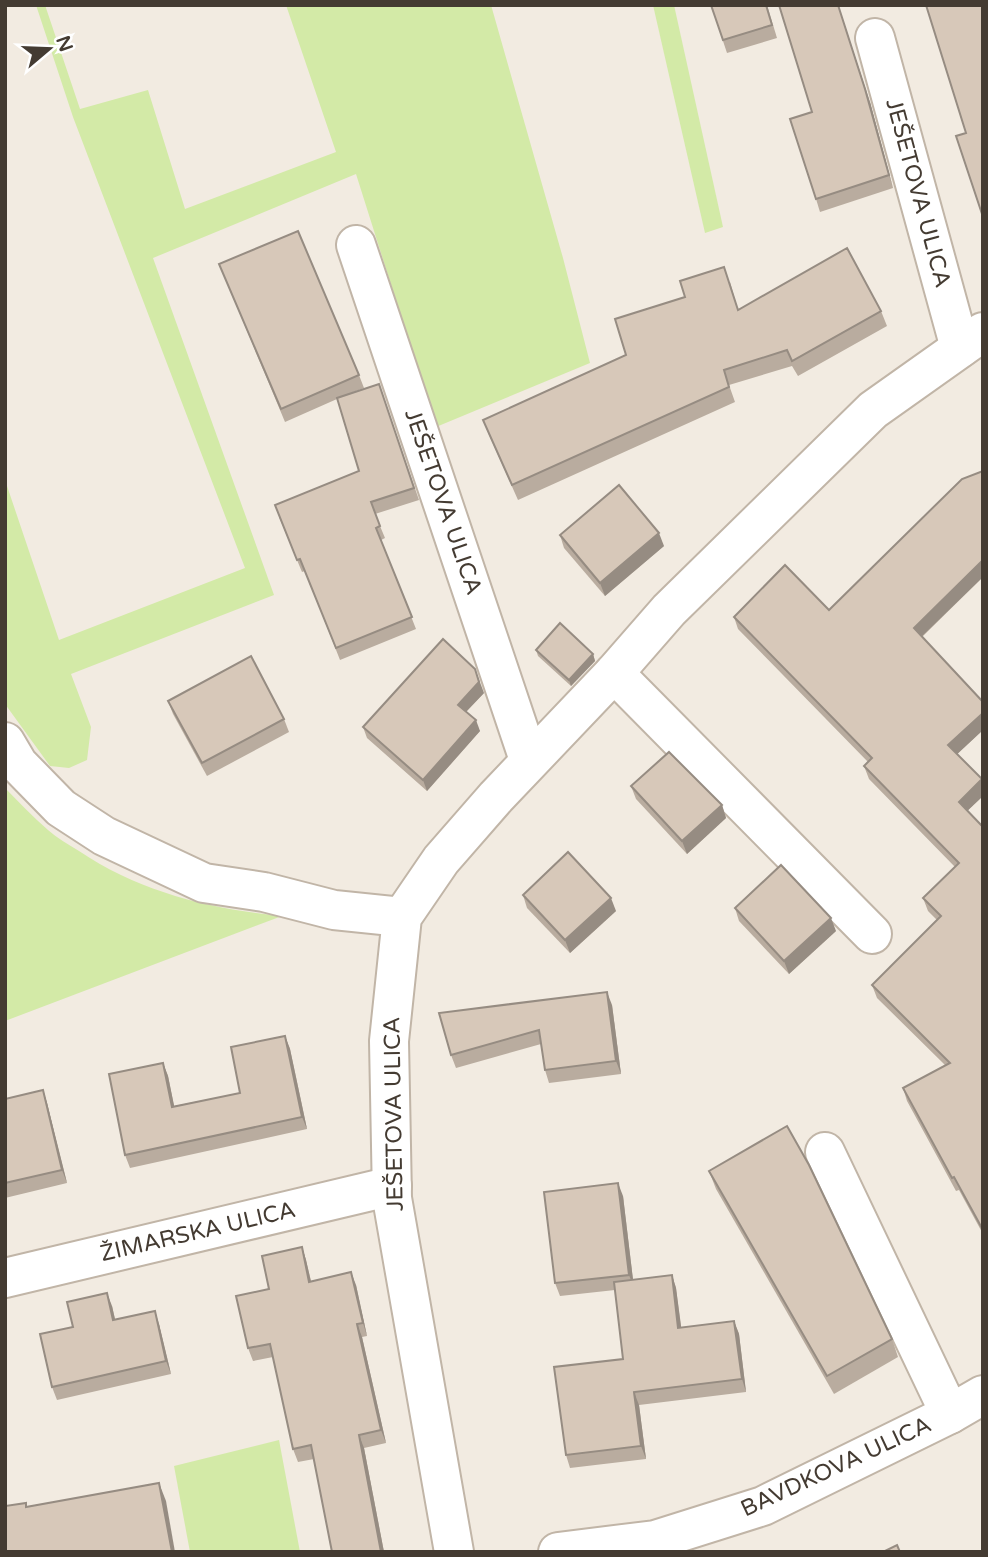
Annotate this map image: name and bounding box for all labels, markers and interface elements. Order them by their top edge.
north arrow [14,14,84,84]
text: N [51,33,77,55]
street label: JEŠETOVA ULICA [879,95,957,291]
street label: JEŠETOVA ULICA [398,405,488,599]
street label: JEŠETOVA ULICA [378,1017,410,1211]
street label: ŽIMARSKA ULICA [98,1196,298,1268]
street label: BAVDKOVA ULICA [736,1411,936,1523]

